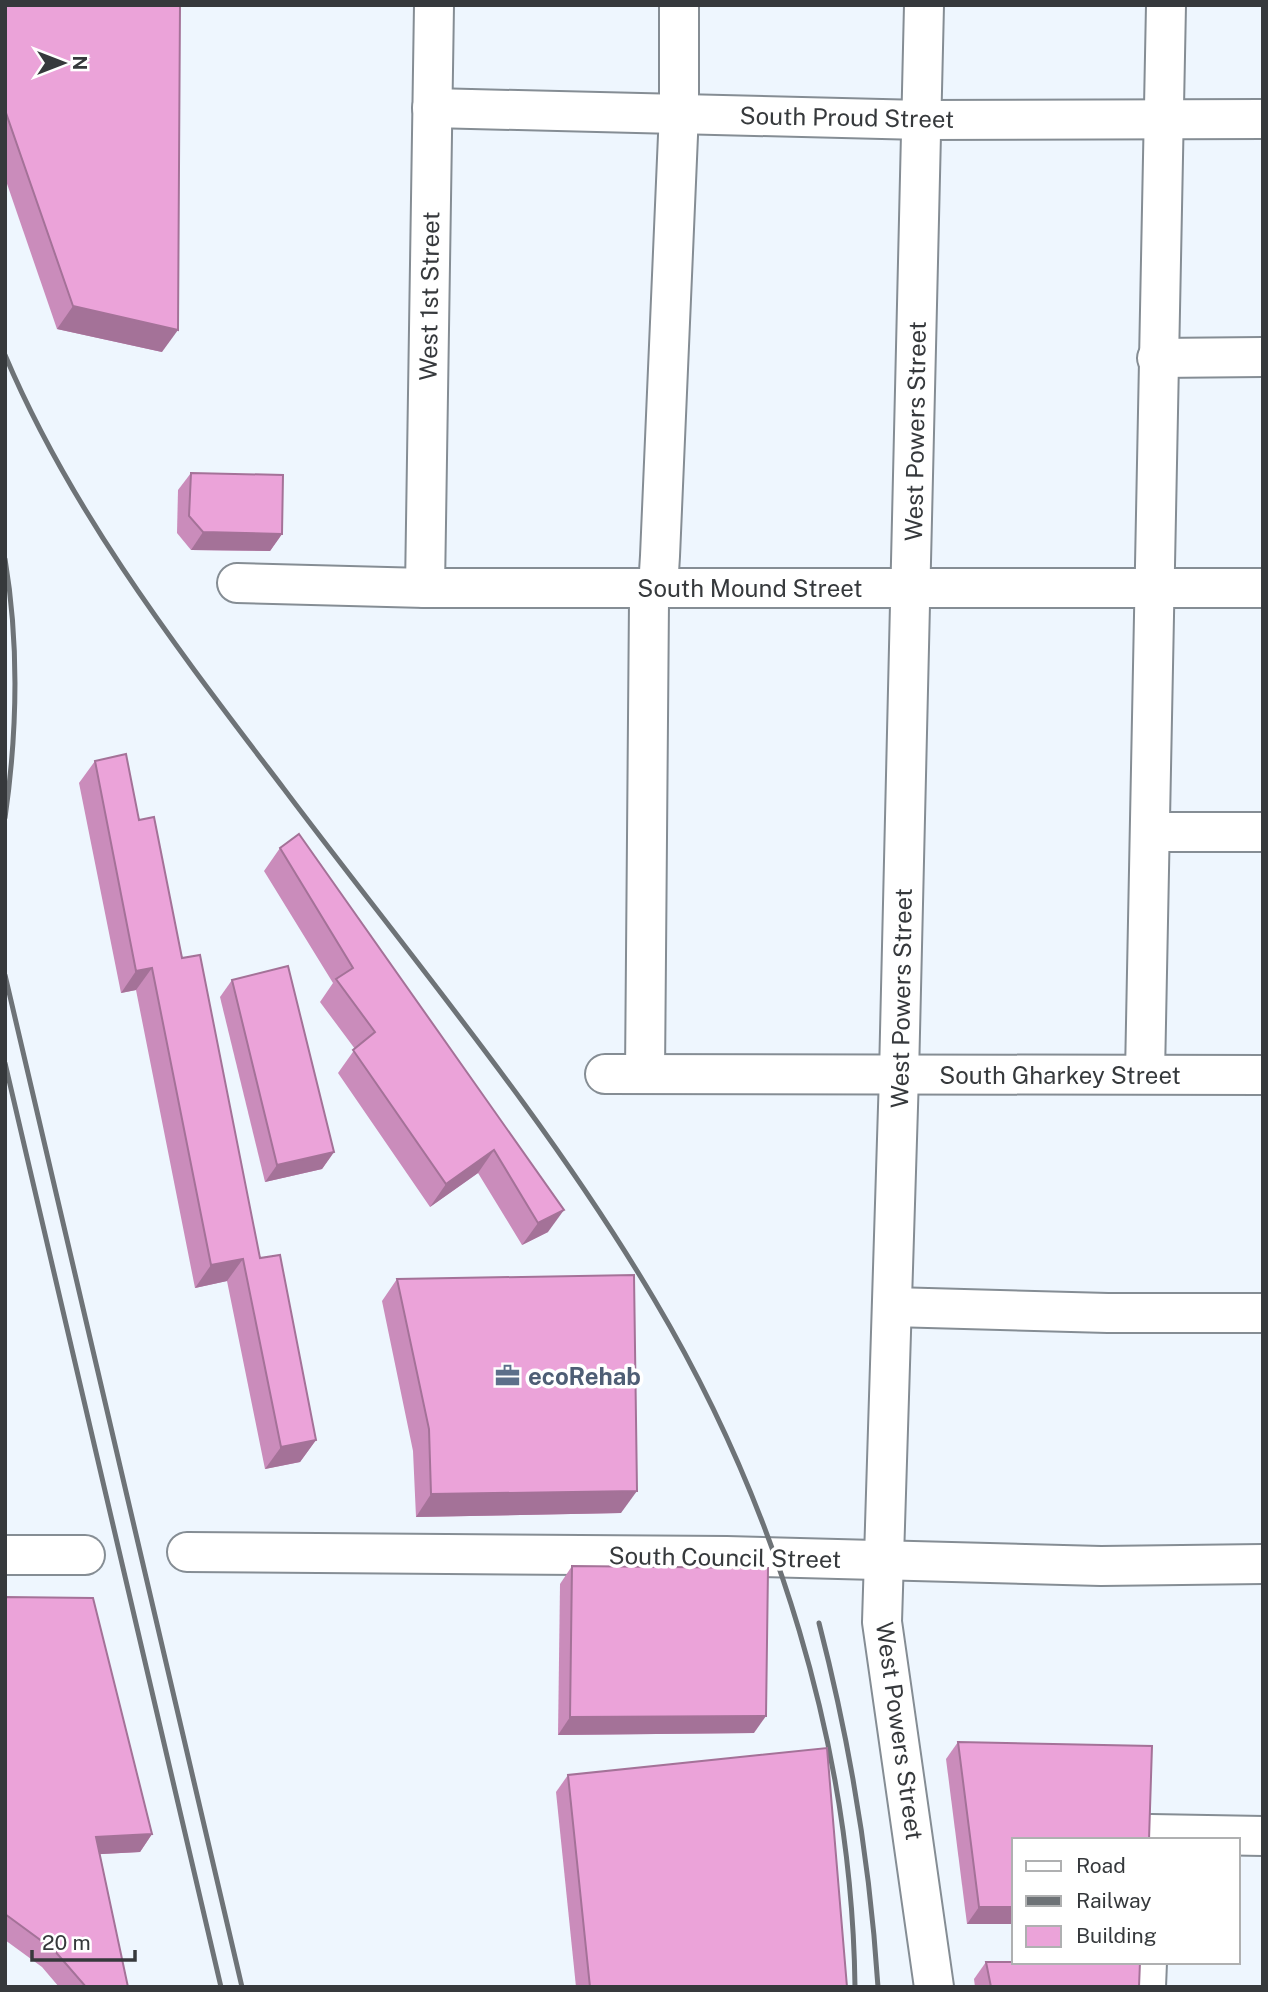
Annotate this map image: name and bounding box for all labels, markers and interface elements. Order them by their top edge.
north arrow [28,28,98,98]
text: N [69,56,91,70]
street label: South Proud Street [739,101,955,133]
street label: West 1st Street [414,211,444,381]
street label: West Powers Street [899,321,931,541]
street label: South Mound Street [637,574,863,602]
street label: West Powers Street [885,888,917,1108]
street label: South Gharkey Street [939,1061,1181,1089]
office icon: ecoRehab [494,1362,522,1390]
place label: ecoRehab [528,1362,641,1390]
street label: South Council Street [608,1541,842,1573]
street label: West Powers Street [871,1620,929,1842]
legend [1012,1838,1240,1964]
text: Road [1076,1853,1126,1878]
text: Railway [1076,1888,1152,1913]
scale bar [32,1918,135,1962]
text: Building [1076,1923,1157,1948]
text: 20 m [42,1930,91,1955]

